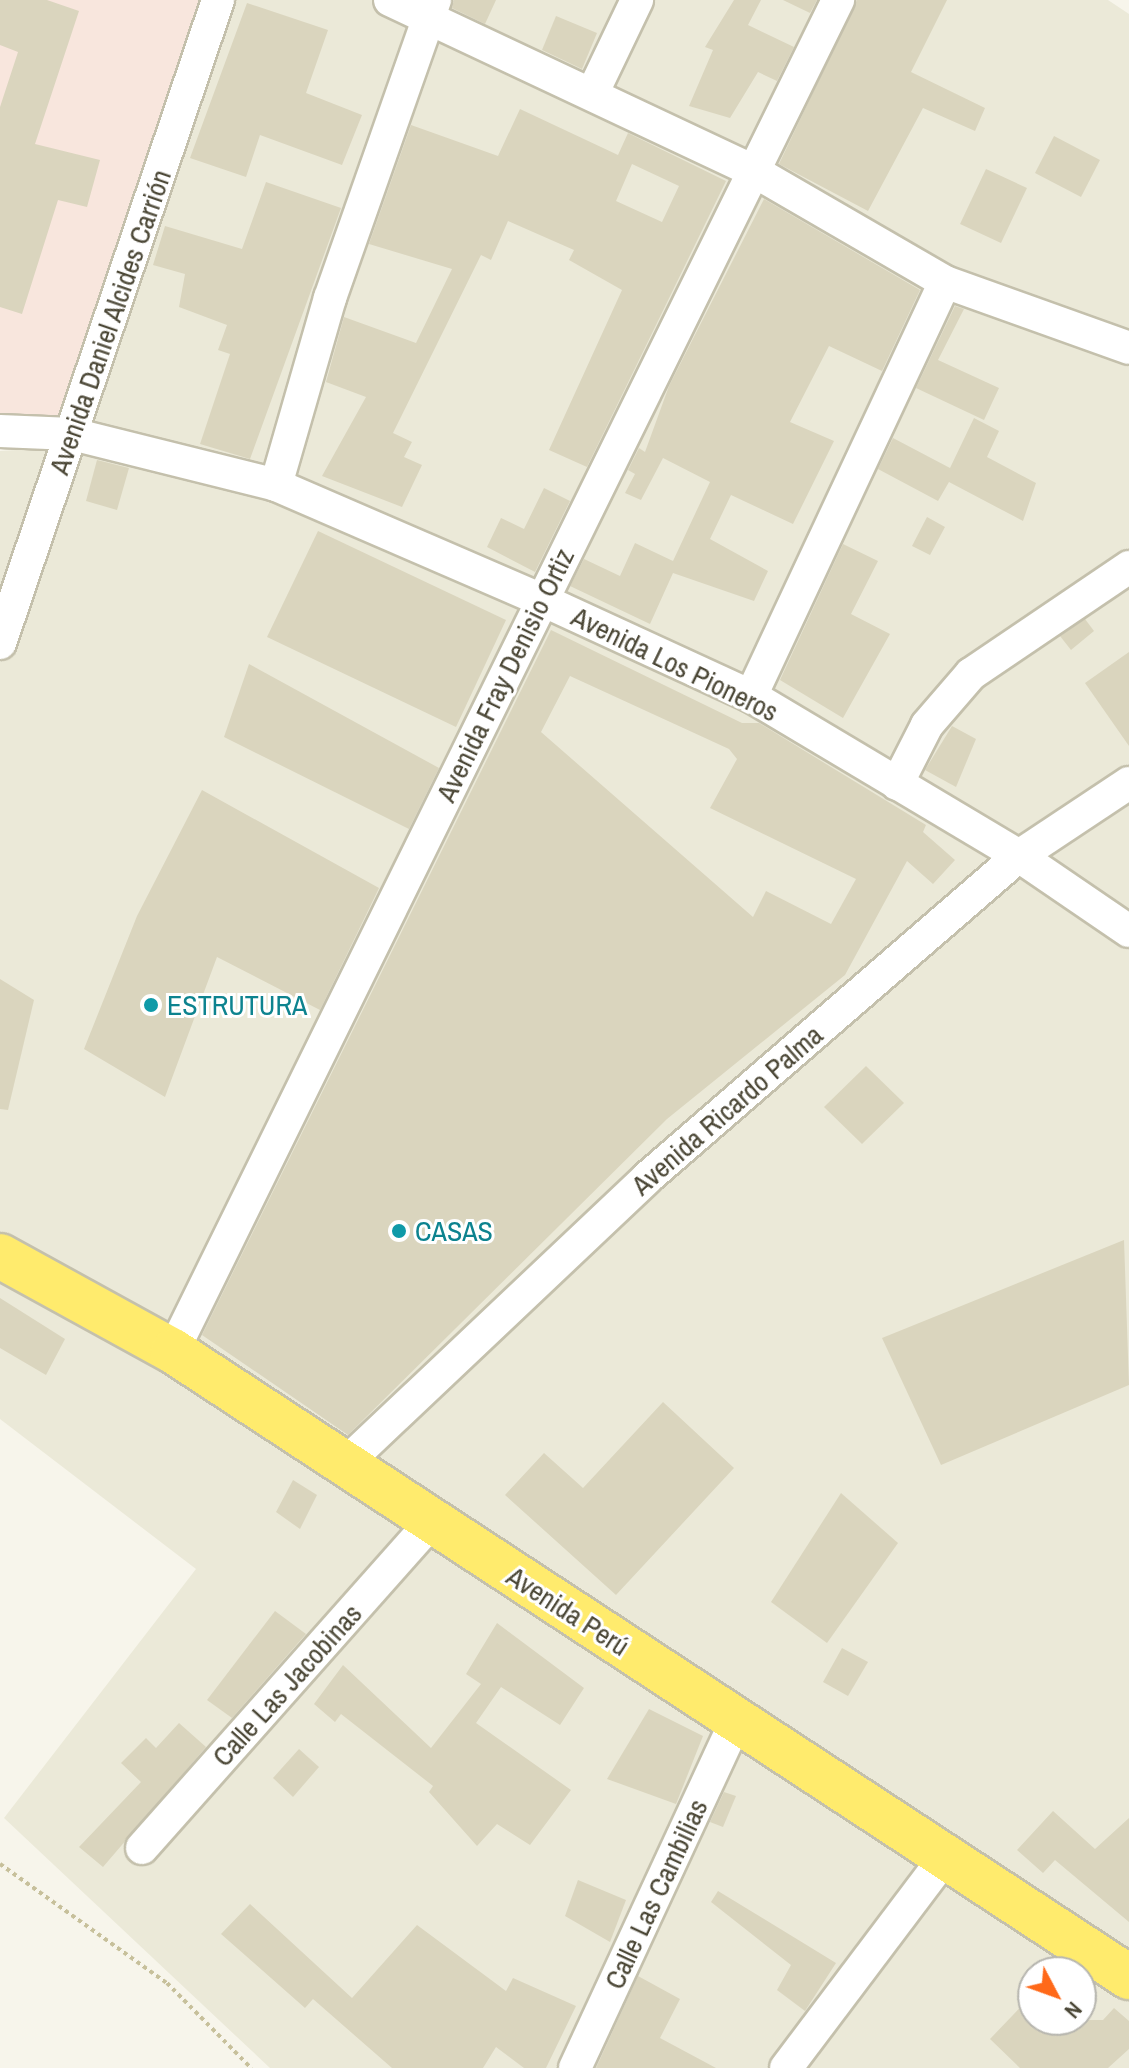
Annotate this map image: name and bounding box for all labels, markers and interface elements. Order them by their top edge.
street label: Avenida Daniel Alcides Carrión [42,165,178,479]
street label: Avenida Fray Denisio Ortiz [429,543,581,807]
street label: Avenida Los Pioneros [566,599,784,729]
place label: ESTRUTURA [167,988,307,1022]
marker: ESTRUTURA [142,996,160,1014]
street label: Avenida Ricardo Palma [625,1018,829,1202]
place label: CASAS [415,1214,493,1248]
marker: CASAS [390,1222,408,1240]
street label: Avenida Perú [501,1559,635,1663]
street label: Calle Las Jacobinas [205,1597,369,1773]
street label: Calle Las Cambilias [597,1794,715,1994]
north arrow [1017,1956,1097,2036]
text: N [1058,1996,1089,2025]

